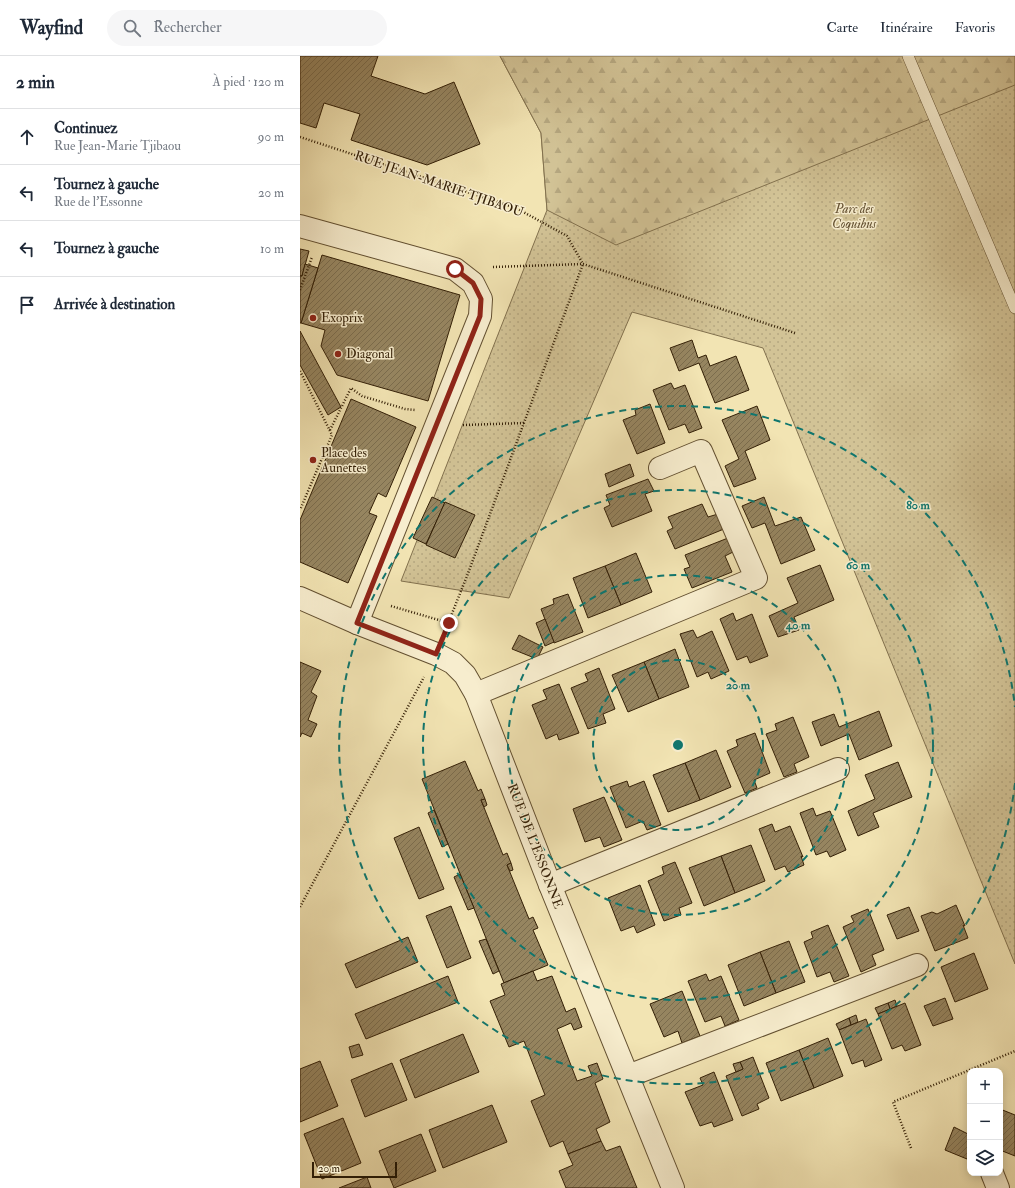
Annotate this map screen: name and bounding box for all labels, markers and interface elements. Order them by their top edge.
search box [107,10,387,46]
text: Wayfind [20,16,83,40]
icon: search [121,17,143,39]
text: Rechercher [153,18,222,37]
text: Carte [827,19,858,36]
text: Itinéraire [880,19,933,36]
text: Favoris [955,19,995,36]
text: 2 min [16,72,55,93]
text: À pied · 120 m [213,74,284,90]
text: Continuez [54,119,118,138]
icon: ahead [16,126,38,148]
text: 90 m [258,129,284,145]
text: Rue Jean-Marie Tjibaou [54,138,181,154]
street label: RUE JEAN-MARIE TJIBAOU [352,148,526,221]
text: Tournez à gauche [54,175,159,194]
icon: left [16,182,38,204]
text: 20 m [258,185,284,201]
text: Rue de l'Essonne [54,194,143,210]
park label: Parc des Coquibus [832,201,876,232]
icon: left [16,238,38,260]
text: Tournez à gauche [54,239,159,258]
text: 10 m [260,241,284,257]
route start [446,260,464,278]
icon: arrive [16,294,38,316]
text: Arrivée à destination [54,295,175,314]
place label: Exoprix [321,310,363,327]
marker: Exoprix [308,313,318,323]
place label: Diagonal [346,346,394,362]
marker: Diagonal [333,349,343,359]
place label: Place des Aunettes [320,445,368,476]
marker: Place des Aunettes [308,455,318,465]
text: 80 m [906,498,930,513]
text: 60 m [846,558,871,573]
route end [440,614,458,632]
text: 40 m [785,618,811,633]
text: 20 m [726,678,751,693]
centre of rings [671,738,685,752]
street label: RUE DE L'ESSONNE [504,781,566,911]
map controls [967,1068,1003,1176]
button: + [967,1068,1003,1104]
button: − [967,1104,1003,1140]
button: layers [967,1140,1003,1176]
scale bar [312,1160,397,1179]
text: 20 m [318,1162,340,1175]

